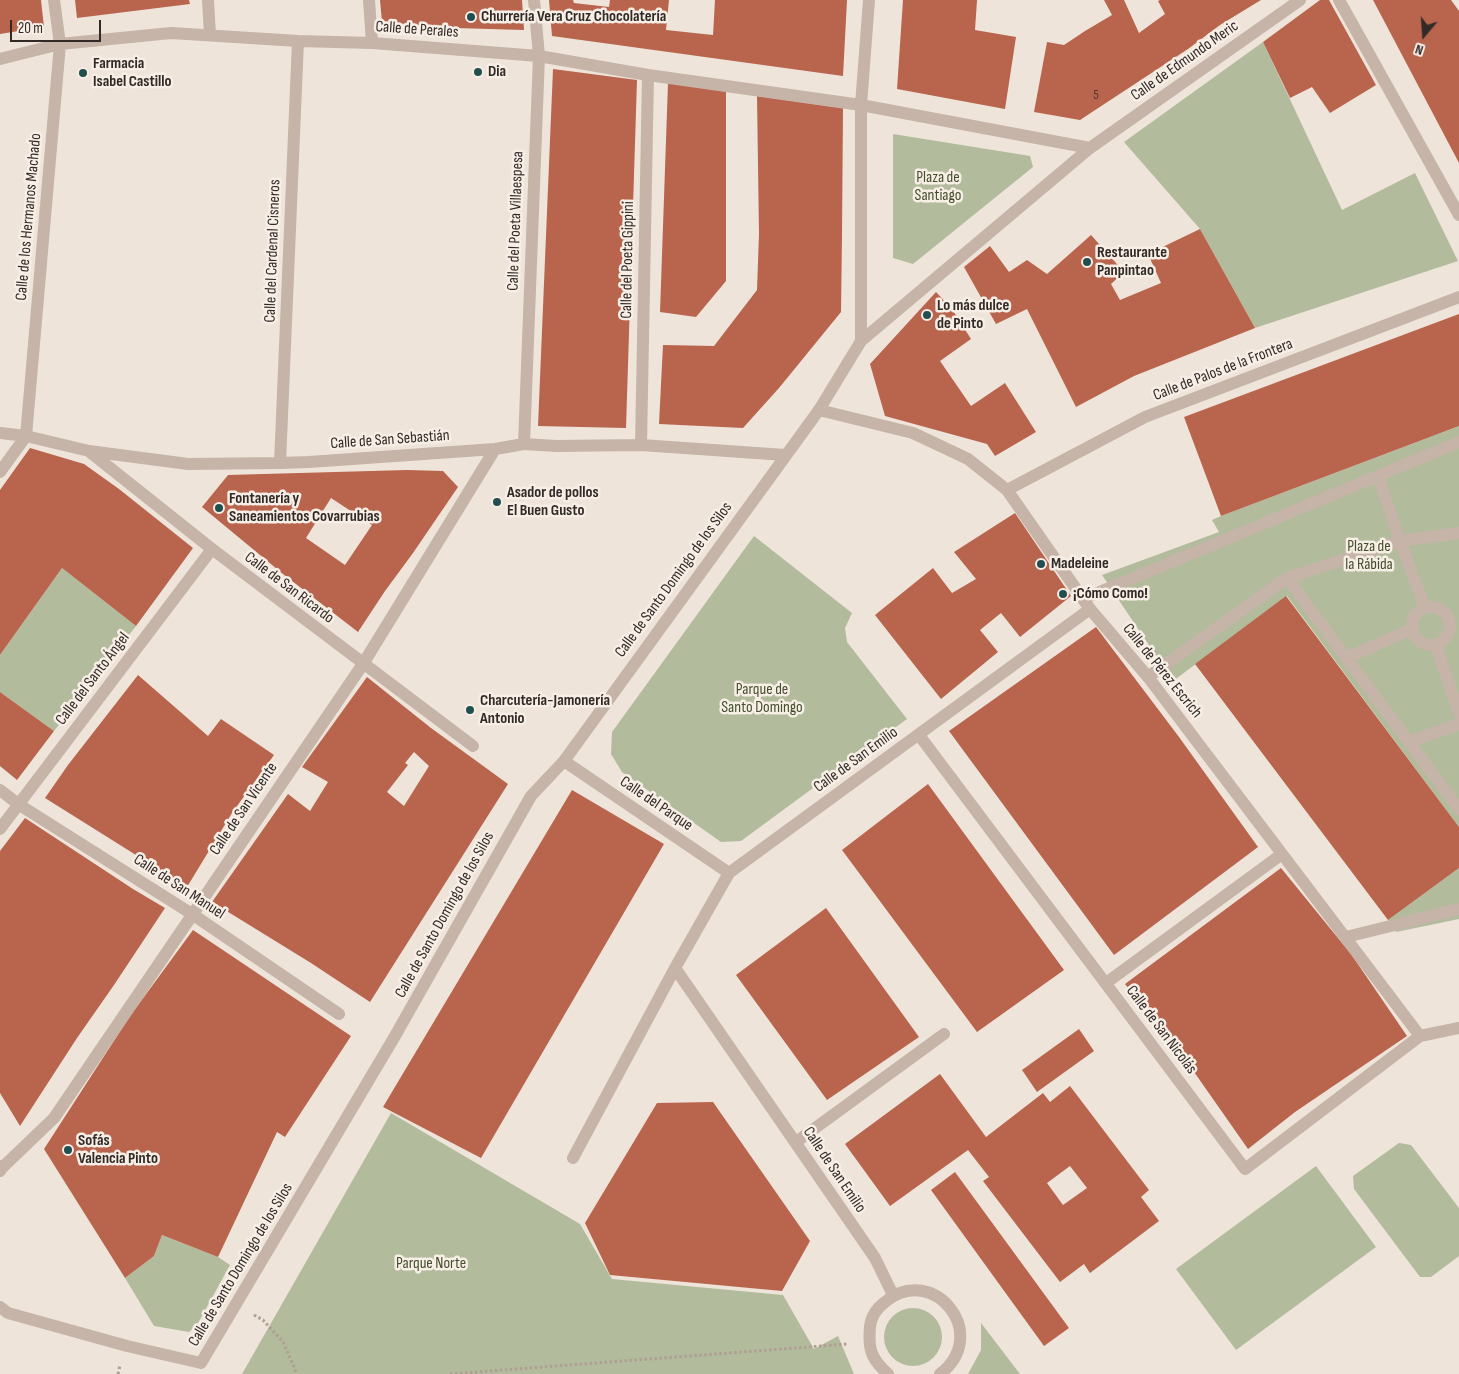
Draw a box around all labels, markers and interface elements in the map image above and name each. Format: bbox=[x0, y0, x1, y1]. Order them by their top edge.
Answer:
place label: Churrería Vera Cruz Chocolatería bbox=[481, 7, 666, 27]
scale bar bbox=[12, 10, 104, 42]
north arrow bbox=[1399, 10, 1449, 60]
marker: Churrería Vera Cruz Chocolatería bbox=[465, 11, 477, 23]
street label: Calle de Edmundo Meric bbox=[1127, 17, 1243, 105]
street label: Calle de Perales bbox=[375, 18, 459, 42]
text: 20 m bbox=[18, 19, 43, 38]
text: N bbox=[1413, 41, 1425, 59]
place label: Farmacia Isabel Castillo bbox=[93, 54, 171, 92]
place label: Dia bbox=[488, 62, 506, 82]
marker: Dia bbox=[472, 66, 484, 78]
marker: Farmacia Isabel Castillo bbox=[77, 67, 89, 79]
house number: 5 bbox=[1093, 87, 1099, 103]
street label: Calle de los Hermanos Machado bbox=[12, 133, 46, 301]
street label: Calle del Poeta Villaespesa bbox=[504, 151, 528, 291]
park label: Plaza de Santiago bbox=[915, 168, 961, 206]
street label: Calle del Cardenal Cisneros bbox=[261, 179, 285, 323]
street label: Calle del Poeta Gippini bbox=[617, 201, 639, 319]
place label: Restaurante Panpintao bbox=[1097, 243, 1167, 281]
marker: Restaurante Panpintao bbox=[1081, 256, 1093, 268]
place label: Lo más dulce de Pinto bbox=[937, 296, 1009, 334]
marker: Lo más dulce de Pinto bbox=[921, 309, 933, 321]
street label: Calle de Palos de la Frontera bbox=[1151, 335, 1295, 405]
street label: Calle de San Sebastián bbox=[330, 426, 450, 454]
place label: Asador de pollos El Buen Gusto bbox=[507, 483, 599, 521]
place label: Fontanería y Saneamientos Covarrubias bbox=[229, 489, 380, 527]
marker: Asador de pollos El Buen Gusto bbox=[491, 496, 503, 508]
street label: Calle de Santo Domingo de los Silos bbox=[611, 499, 737, 661]
marker: Fontanería y Saneamientos Covarrubias bbox=[213, 502, 225, 514]
park label: Plaza de la Rábida bbox=[1345, 537, 1393, 575]
street label: Calle de San Ricardo bbox=[240, 548, 338, 628]
place label: Madeleine bbox=[1051, 554, 1109, 574]
marker: Madeleine bbox=[1035, 558, 1047, 570]
place label: ¡Cómo Como! bbox=[1073, 584, 1148, 604]
marker: ¡Cómo Como! bbox=[1057, 588, 1069, 600]
street label: Calle de Pérez Escrich bbox=[1118, 620, 1206, 722]
street label: Calle del Santo Ángel bbox=[52, 629, 134, 729]
park label: Parque de Santo Domingo bbox=[721, 680, 803, 718]
place label: Charcutería-Jamonería Antonio bbox=[480, 691, 610, 729]
marker: Charcutería-Jamonería Antonio bbox=[464, 704, 476, 716]
street label: Calle de San Emilio bbox=[810, 723, 902, 797]
street label: Calle de San Vicente bbox=[206, 759, 282, 859]
street label: Calle del Parque bbox=[616, 773, 696, 835]
street label: Calle de Santo Domingo de los Silos bbox=[391, 829, 499, 1001]
street label: Calle de San Manuel bbox=[130, 850, 228, 924]
street label: Calle de San Nicolás bbox=[1122, 982, 1200, 1078]
street label: Calle de San Emilio bbox=[798, 1123, 870, 1217]
place label: Sofás Valencia Pinto bbox=[78, 1131, 158, 1169]
marker: Sofás Valencia Pinto bbox=[62, 1144, 74, 1156]
street label: Calle de Santo Domingo de los Silos bbox=[185, 1180, 297, 1350]
park label: Parque Norte bbox=[396, 1254, 466, 1274]

